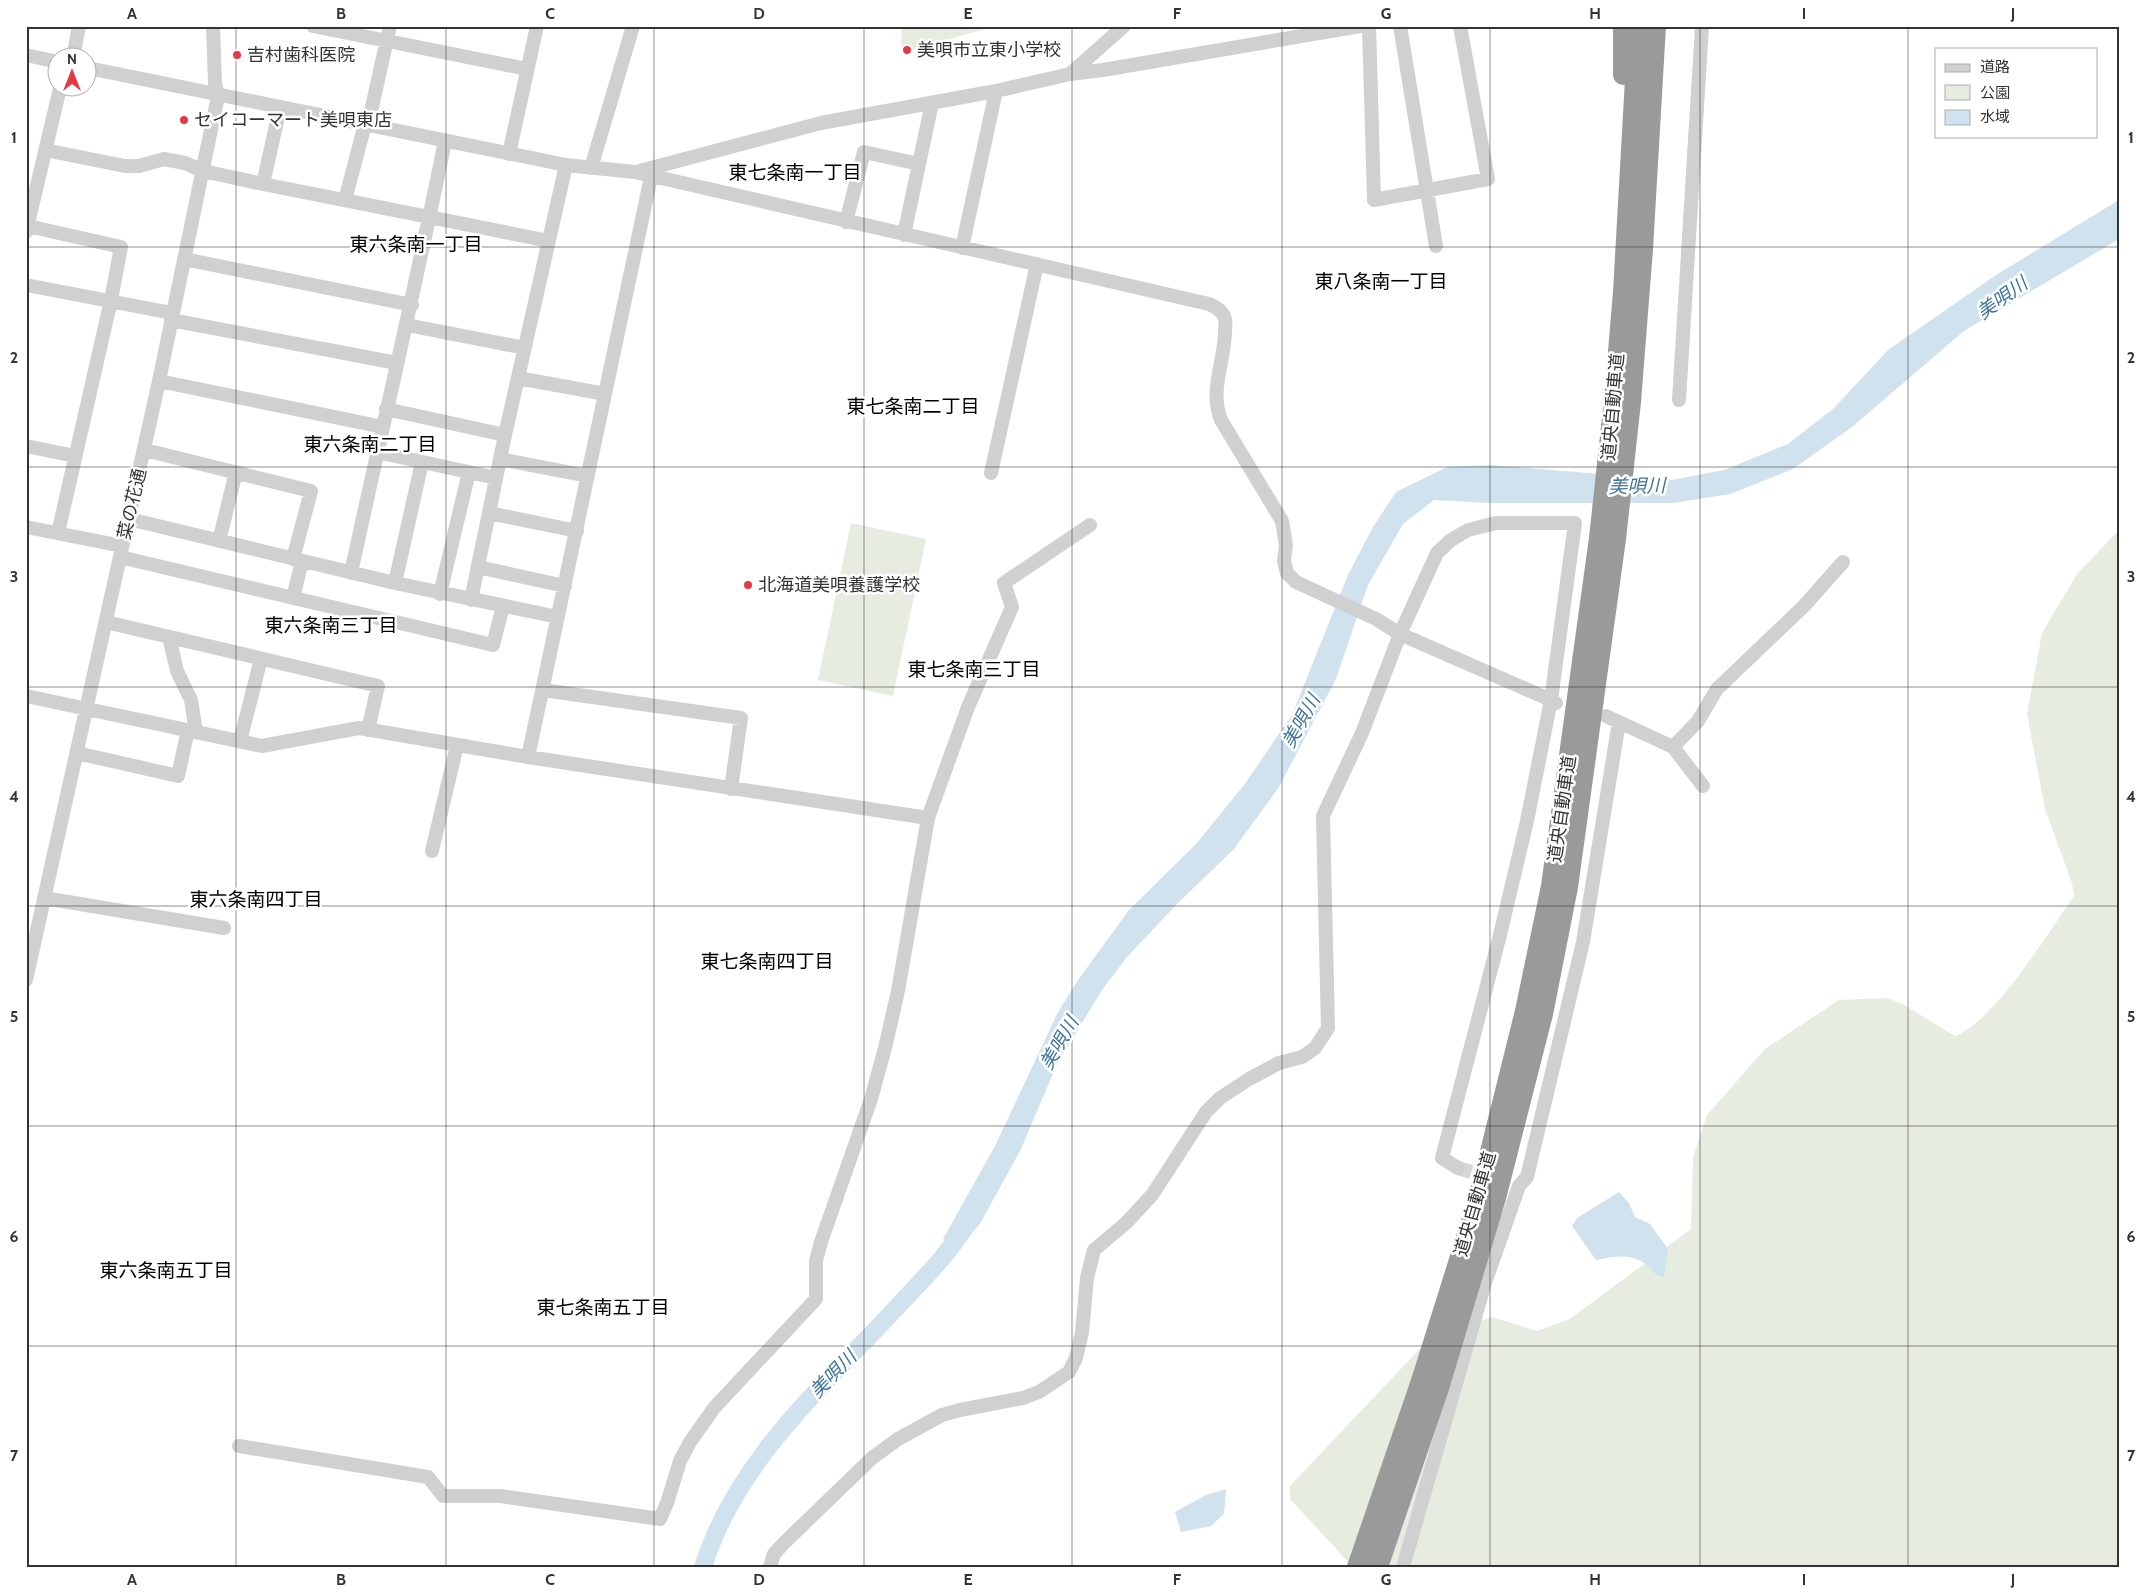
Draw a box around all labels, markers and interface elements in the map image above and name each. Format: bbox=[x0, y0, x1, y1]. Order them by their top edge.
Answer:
text: A bbox=[127, 4, 137, 23]
text: B bbox=[336, 4, 346, 23]
text: C bbox=[545, 4, 555, 23]
text: D bbox=[753, 4, 765, 23]
text: E bbox=[963, 4, 973, 23]
text: F bbox=[1173, 4, 1182, 23]
text: G bbox=[1381, 4, 1391, 23]
text: H bbox=[1589, 4, 1601, 23]
text: I bbox=[1802, 4, 1806, 23]
text: J bbox=[2010, 4, 2015, 23]
place label: 美唄市立東小学校 bbox=[917, 39, 1061, 61]
place label: 吉村歯科医院 bbox=[247, 44, 355, 66]
marker: 美唄市立東小学校 bbox=[901, 44, 913, 56]
north arrow bbox=[48, 48, 98, 98]
legend bbox=[1935, 48, 2098, 138]
marker: 吉村歯科医院 bbox=[231, 49, 243, 61]
text: N bbox=[67, 50, 77, 68]
text: 道路 bbox=[1980, 58, 2010, 76]
text: 公園 bbox=[1980, 84, 2010, 102]
text: 水域 bbox=[1980, 108, 2010, 126]
place label: セイコーマート美唄東店 bbox=[194, 109, 392, 131]
marker: セイコーマート美唄東店 bbox=[178, 114, 190, 126]
text: 1 bbox=[11, 128, 17, 147]
text: 1 bbox=[2128, 128, 2134, 147]
district label: 東七条南一丁目 bbox=[728, 161, 862, 184]
district label: 東六条南一丁目 bbox=[349, 233, 483, 256]
district label: 東八条南一丁目 bbox=[1314, 270, 1448, 293]
water label: 美唄川 bbox=[1972, 271, 2033, 324]
text: 2 bbox=[10, 348, 18, 367]
text: 2 bbox=[2127, 348, 2135, 367]
street label: 道央自動車道 bbox=[1597, 352, 1629, 462]
district label: 東七条南二丁目 bbox=[846, 395, 980, 418]
district label: 東六条南二丁目 bbox=[303, 433, 437, 456]
street label: 菜の花通 bbox=[113, 466, 151, 542]
water label: 美唄川 bbox=[1608, 474, 1668, 498]
text: 3 bbox=[10, 567, 18, 586]
text: 3 bbox=[2127, 567, 2135, 586]
place label: 北海道美唄養護学校 bbox=[758, 574, 920, 596]
marker: 北海道美唄養護学校 bbox=[742, 579, 754, 591]
district label: 東六条南三丁目 bbox=[264, 614, 398, 637]
district label: 東七条南三丁目 bbox=[907, 658, 1041, 681]
water label: 美唄川 bbox=[1277, 689, 1326, 752]
street label: 道央自動車道 bbox=[1544, 754, 1580, 864]
text: 4 bbox=[9, 787, 19, 806]
text: 4 bbox=[2126, 787, 2136, 806]
district label: 東六条南四丁目 bbox=[189, 888, 323, 911]
district label: 東七条南四丁目 bbox=[700, 950, 834, 973]
text: 5 bbox=[10, 1007, 18, 1026]
text: 5 bbox=[2127, 1007, 2135, 1026]
water label: 美唄川 bbox=[1035, 1011, 1084, 1073]
street label: 道央自動車道 bbox=[1450, 1149, 1500, 1259]
text: 6 bbox=[10, 1227, 19, 1246]
text: 6 bbox=[2127, 1227, 2136, 1246]
district label: 東六条南五丁目 bbox=[99, 1259, 233, 1282]
district label: 東七条南五丁目 bbox=[536, 1296, 670, 1319]
water label: 美唄川 bbox=[805, 1344, 862, 1402]
text: 7 bbox=[10, 1446, 19, 1465]
text: 7 bbox=[2127, 1446, 2136, 1465]
text: A bbox=[127, 1570, 137, 1589]
text: B bbox=[336, 1570, 346, 1589]
text: C bbox=[545, 1570, 555, 1589]
text: D bbox=[753, 1570, 765, 1589]
text: E bbox=[963, 1570, 973, 1589]
text: F bbox=[1173, 1570, 1182, 1589]
text: G bbox=[1381, 1570, 1391, 1589]
text: H bbox=[1589, 1570, 1601, 1589]
text: I bbox=[1802, 1570, 1806, 1589]
text: J bbox=[2010, 1570, 2015, 1589]

